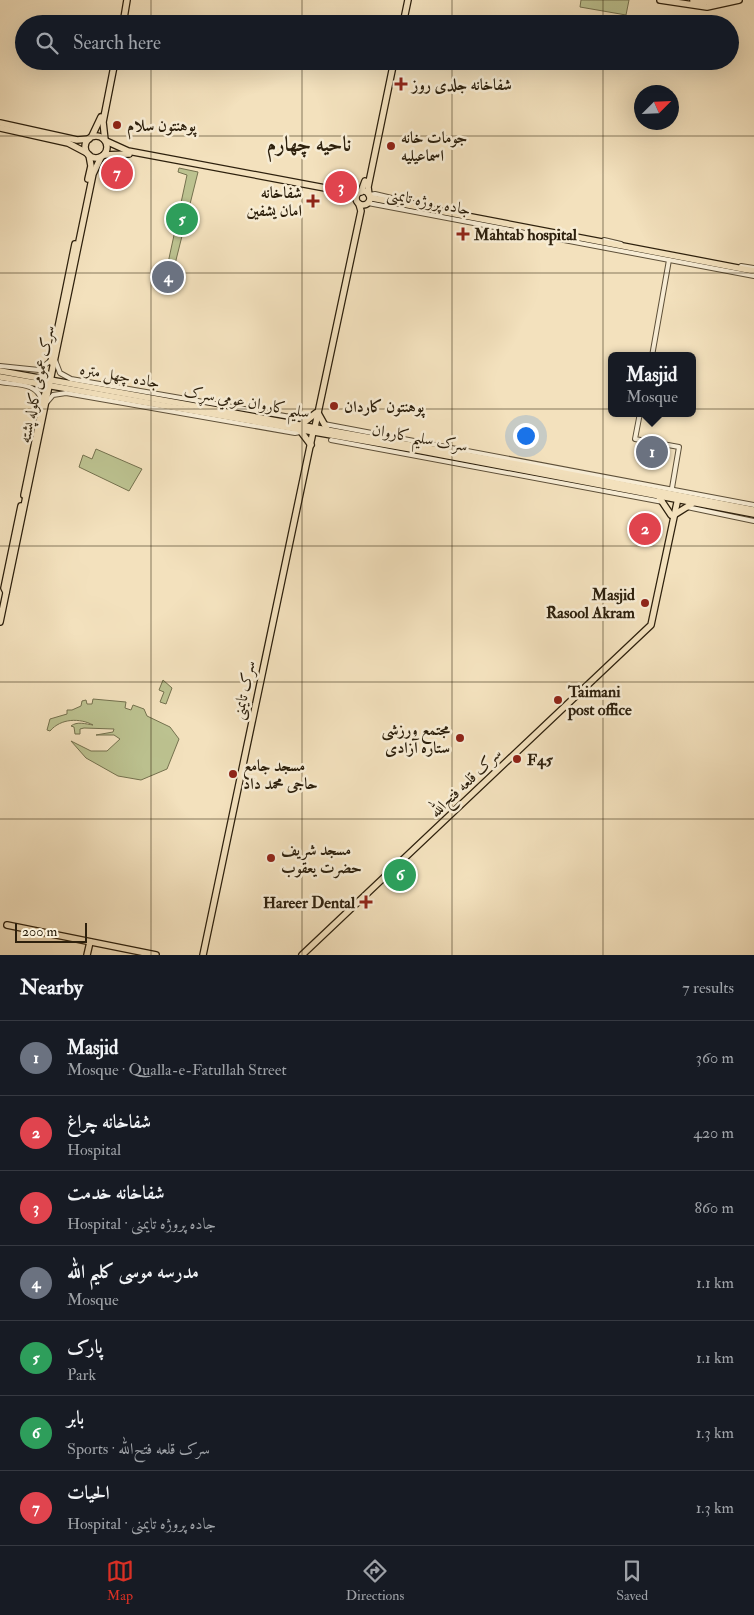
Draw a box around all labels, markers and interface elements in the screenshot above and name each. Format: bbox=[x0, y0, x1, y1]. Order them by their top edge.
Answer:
search box bbox=[15, 15, 739, 70]
icon: search bbox=[33, 29, 61, 57]
text: Search here bbox=[73, 31, 161, 55]
place label: شفاخانه جلدی روز bbox=[410, 75, 512, 95]
marker: شفاخانه جلدی روز bbox=[394, 77, 408, 91]
north arrow bbox=[634, 85, 679, 130]
place label: پوهنتون سلام bbox=[127, 116, 197, 140]
marker: پوهنتون سلام bbox=[111, 119, 123, 131]
place label: جومات خانه اسماعيليه bbox=[401, 128, 468, 166]
district label: ناحیه چهارم bbox=[267, 131, 351, 163]
marker: جومات خانه اسماعيليه bbox=[385, 140, 397, 152]
pin: 7 bbox=[101, 154, 133, 192]
pin: 3 bbox=[325, 168, 357, 206]
place label: شفاخانه امان یشفین bbox=[247, 183, 302, 221]
street label: جاده پروژه تایمنی bbox=[385, 184, 472, 221]
marker: شفاخانه امان یشفین bbox=[306, 194, 320, 208]
pin: 5 bbox=[166, 200, 198, 238]
place label: Mahtab hospital bbox=[473, 225, 578, 246]
marker: Mahtab hospital bbox=[456, 227, 470, 241]
pin: 4 bbox=[152, 258, 184, 296]
street label: سرک عمومی کلوله پشته bbox=[15, 323, 60, 445]
popup bbox=[608, 352, 696, 417]
street label: جاده چهل متره bbox=[78, 359, 162, 394]
text: Masjid bbox=[626, 363, 677, 387]
street label: سلیم کاروان عومي سړک bbox=[181, 381, 311, 429]
text: Mosque bbox=[626, 387, 678, 407]
place label: پوهنتون کاردان bbox=[344, 397, 425, 419]
marker: پوهنتون کاردان bbox=[328, 400, 340, 412]
street label: سرک سلیم کاروان bbox=[369, 420, 469, 462]
your location bbox=[513, 423, 539, 449]
pin: 1 bbox=[636, 433, 668, 471]
pin: 2 bbox=[629, 510, 661, 548]
place label: Masjid Rasool Akram bbox=[546, 585, 636, 623]
marker: Masjid Rasool Akram bbox=[639, 597, 651, 609]
street label: سرک تایمنی bbox=[228, 659, 261, 722]
place label: Taimani post office bbox=[567, 682, 632, 721]
marker: Taimani post office bbox=[552, 694, 564, 706]
place label: مجتمع ورزشی ستاره آزادی bbox=[381, 720, 450, 758]
marker: مجتمع ورزشی ستاره آزادی bbox=[454, 732, 466, 744]
street label: سرک قلعه فتح‌الله bbox=[424, 741, 508, 825]
place label: F45 bbox=[527, 750, 554, 770]
marker: F45 bbox=[511, 753, 523, 765]
place label: مسجد جامع حاجی محمد داد bbox=[243, 756, 318, 794]
marker: مسجد جامع حاجی محمد داد bbox=[227, 768, 239, 780]
place label: مسجد شریف حضرت یعقوب bbox=[281, 840, 362, 879]
marker: مسجد شریف حضرت یعقوب bbox=[265, 852, 277, 864]
pin: 6 bbox=[384, 856, 416, 894]
place label: Hareer Dental bbox=[263, 893, 356, 913]
marker: Hareer Dental bbox=[359, 895, 373, 909]
scale bar bbox=[15, 920, 88, 943]
text: 200 m bbox=[22, 923, 57, 940]
text: Nearby bbox=[20, 974, 83, 1001]
text: 7 results bbox=[682, 978, 734, 998]
text: Masjid bbox=[67, 1036, 118, 1060]
text: 1 bbox=[33, 1048, 39, 1068]
text: 360 m bbox=[696, 1048, 734, 1068]
text: Mosque · Qualla-e-Fatullah Street bbox=[67, 1060, 287, 1080]
text: شفاخانه چراغ bbox=[67, 1110, 151, 1134]
text: 2 bbox=[32, 1123, 40, 1143]
text: 420 m bbox=[693, 1123, 734, 1143]
text: Hospital bbox=[67, 1140, 121, 1160]
text: شفاخانه خدمت bbox=[67, 1181, 165, 1205]
text: 3 bbox=[33, 1198, 39, 1218]
text: 860 m bbox=[694, 1198, 734, 1218]
text: Hospital · جاده پروژه تایمنی bbox=[67, 1214, 216, 1234]
text: مدرسه موسی کلیم الله bbox=[67, 1260, 199, 1284]
text: 4 bbox=[32, 1273, 40, 1293]
text: 1.1 km bbox=[696, 1273, 734, 1293]
text: Mosque bbox=[67, 1290, 119, 1310]
text: پارک bbox=[67, 1335, 103, 1359]
text: 5 bbox=[32, 1348, 40, 1368]
text: 1.1 km bbox=[696, 1348, 734, 1368]
text: Park bbox=[67, 1365, 96, 1385]
text: بابر bbox=[67, 1406, 84, 1430]
text: 6 bbox=[32, 1423, 40, 1443]
text: 1.3 km bbox=[696, 1423, 734, 1443]
text: Sports · سرک قلعه فتح‌الله bbox=[67, 1439, 210, 1459]
text: الحیات bbox=[67, 1481, 110, 1505]
text: 7 bbox=[32, 1498, 40, 1518]
text: 1.3 km bbox=[696, 1498, 734, 1518]
text: Hospital · جاده پروژه تایمنی bbox=[67, 1514, 216, 1534]
tab: Map bbox=[106, 1557, 134, 1604]
tab: Directions bbox=[346, 1557, 404, 1604]
tab: Saved bbox=[616, 1557, 648, 1604]

